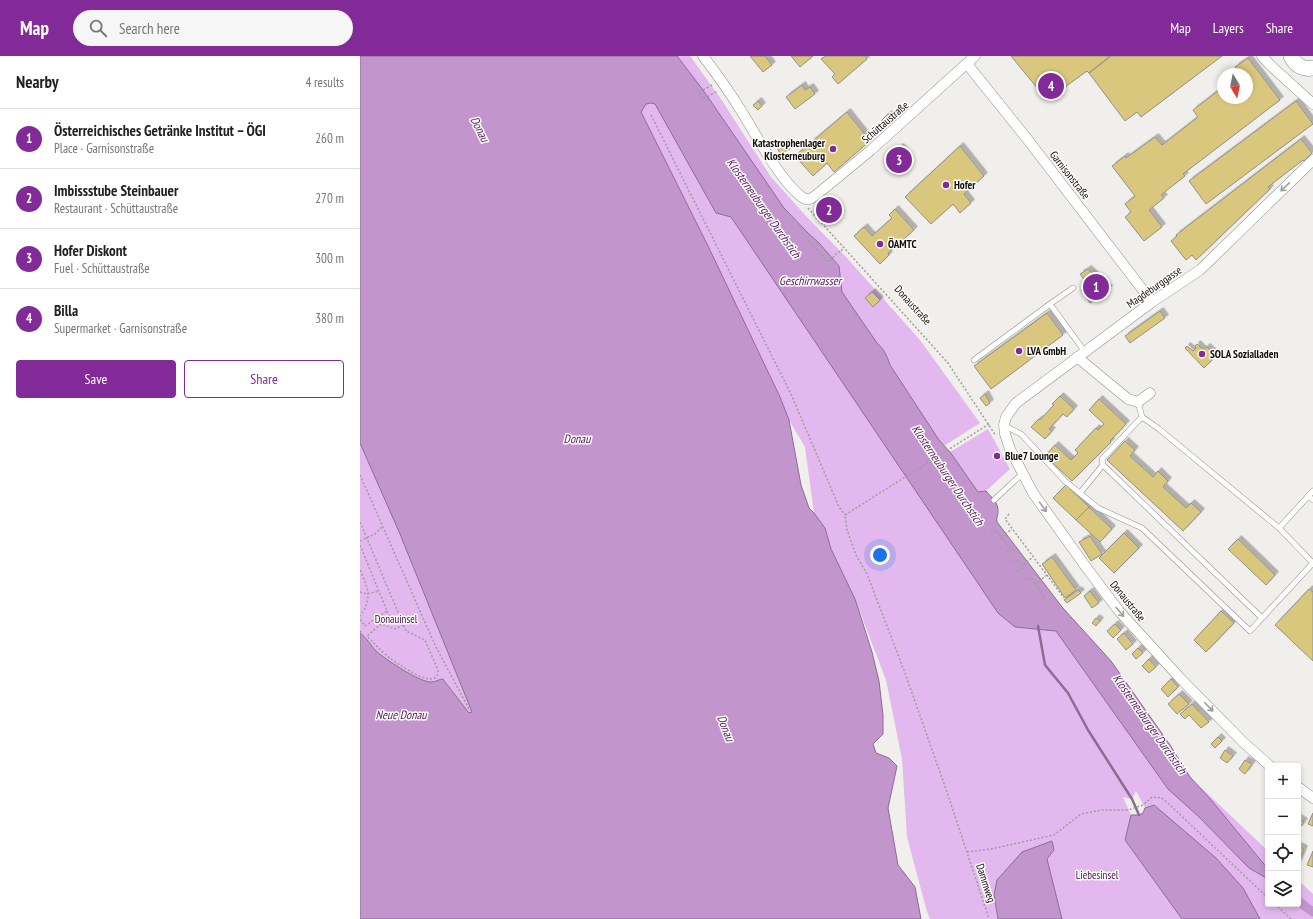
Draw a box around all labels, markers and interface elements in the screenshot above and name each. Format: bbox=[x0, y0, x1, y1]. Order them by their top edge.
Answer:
search box bbox=[73, 10, 353, 46]
text: Map bbox=[20, 16, 49, 40]
icon: search bbox=[87, 17, 109, 39]
text: Search here bbox=[119, 19, 180, 38]
text: Map bbox=[1170, 19, 1191, 37]
text: Layers bbox=[1213, 19, 1244, 37]
text: Share bbox=[1266, 19, 1293, 37]
north arrow bbox=[1217, 68, 1253, 104]
text: Nearby bbox=[16, 71, 59, 93]
pin: 4 bbox=[1038, 71, 1064, 101]
text: 4 results bbox=[305, 74, 344, 91]
street label: Schüttaustraße bbox=[859, 98, 912, 146]
water label: Donau bbox=[467, 114, 493, 145]
text: Österreichisches Getränke Institut – ÖGI bbox=[54, 121, 266, 140]
text: 1 bbox=[26, 130, 32, 147]
text: 260 m bbox=[315, 130, 344, 147]
place label: Katastrophenlager Klosterneuburg bbox=[752, 136, 826, 163]
text: Place · Garnisonstraße bbox=[54, 140, 154, 157]
marker: Katastrophenlager Klosterneuburg bbox=[828, 144, 838, 154]
pin: 3 bbox=[886, 145, 912, 175]
street label: Garnisonstraße bbox=[1047, 148, 1093, 202]
water label: Klosterneuburger Durchstich bbox=[724, 155, 805, 261]
place label: Hofer bbox=[954, 178, 976, 192]
marker: Hofer bbox=[941, 180, 951, 190]
text: Imbissstube Steinbauer bbox=[54, 181, 178, 200]
one-way arrow bbox=[1280, 182, 1290, 192]
text: 2 bbox=[26, 190, 32, 207]
text: 270 m bbox=[315, 190, 344, 207]
pin: 2 bbox=[816, 195, 842, 225]
text: Restaurant · Schüttaustraße bbox=[54, 200, 178, 217]
place label: ÖAMTC bbox=[888, 237, 917, 251]
marker: ÖAMTC bbox=[875, 239, 885, 249]
text: Hofer Diskont bbox=[54, 241, 127, 260]
text: 3 bbox=[26, 250, 32, 267]
text: 300 m bbox=[315, 250, 344, 267]
text: Fuel · Schüttaustraße bbox=[54, 260, 150, 277]
street label: Magdeburggasse bbox=[1124, 263, 1185, 311]
pin: 1 bbox=[1083, 272, 1109, 302]
water label: Geschirrwasser bbox=[779, 273, 843, 288]
street label: Donaustraße bbox=[892, 282, 935, 328]
text: Billa bbox=[54, 301, 78, 320]
text: 4 bbox=[26, 310, 32, 327]
text: 380 m bbox=[315, 310, 344, 327]
text: Supermarket · Garnisonstraße bbox=[54, 320, 187, 337]
place label: LVA GmbH bbox=[1027, 344, 1066, 358]
marker: LVA GmbH bbox=[1014, 346, 1024, 356]
place label: SOLA Sozialladen bbox=[1210, 347, 1278, 361]
marker: SOLA Sozialladen bbox=[1197, 349, 1207, 359]
button: Save bbox=[16, 360, 176, 398]
button: Share bbox=[184, 360, 344, 398]
water label: Klosterneuburger Durchstich bbox=[909, 422, 988, 529]
water label: Donau bbox=[564, 431, 591, 446]
place label: Blue7 Lounge bbox=[1005, 449, 1059, 463]
marker: Blue7 Lounge bbox=[992, 451, 1002, 461]
one-way arrow bbox=[1039, 501, 1048, 512]
your location bbox=[870, 545, 890, 565]
street label: Donaustraße bbox=[1107, 578, 1149, 625]
one-way arrow bbox=[1116, 606, 1125, 617]
park label: Donauinsel bbox=[375, 612, 418, 626]
water label: Klosterneuburger Durchstich bbox=[1110, 671, 1191, 777]
one-way arrow bbox=[1204, 702, 1213, 712]
water label: Neue Donau bbox=[376, 707, 427, 722]
water label: Donau bbox=[714, 713, 738, 744]
map controls bbox=[1265, 763, 1301, 907]
button: + bbox=[1265, 763, 1301, 799]
button: − bbox=[1265, 799, 1301, 835]
button: locate bbox=[1265, 835, 1301, 871]
street label: Dammweg bbox=[973, 862, 999, 904]
park label: Liebesinsel bbox=[1076, 868, 1119, 882]
button: layers bbox=[1265, 871, 1301, 907]

